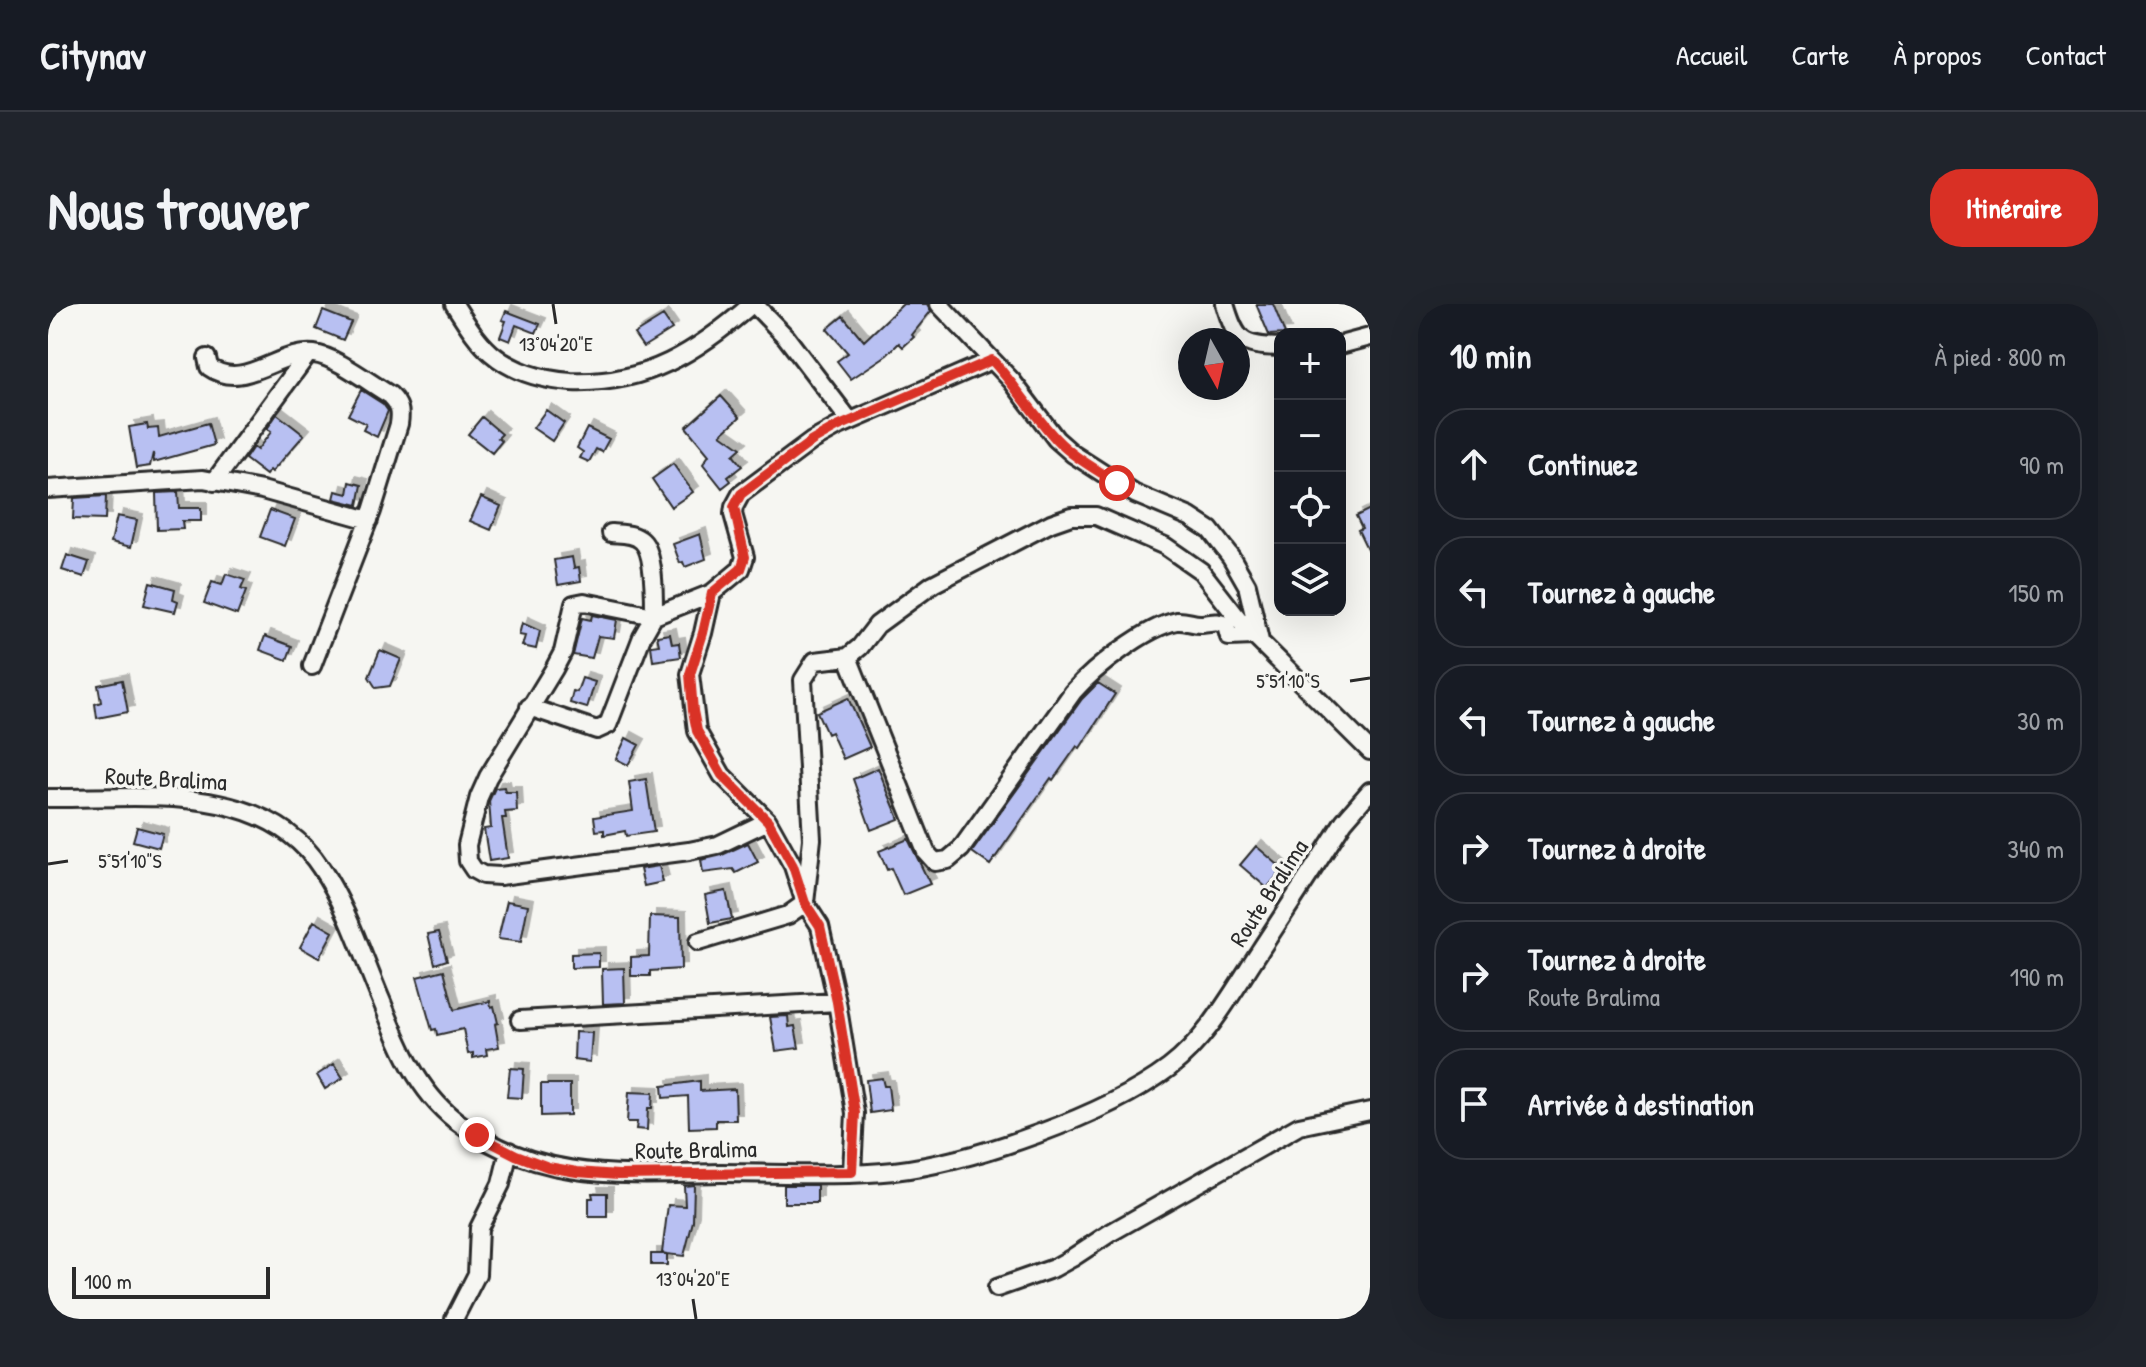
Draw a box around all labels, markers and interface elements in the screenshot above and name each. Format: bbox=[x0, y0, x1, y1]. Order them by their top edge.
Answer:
text: Citynav bbox=[40, 29, 146, 81]
text: Accueil bbox=[1676, 36, 1748, 74]
text: Carte bbox=[1792, 36, 1849, 74]
text: À propos bbox=[1893, 36, 1982, 74]
text: Contact bbox=[2026, 36, 2106, 74]
button: Itinéraire bbox=[1930, 169, 2098, 247]
text: Nous trouver bbox=[48, 171, 309, 246]
north arrow bbox=[1178, 328, 1250, 400]
map controls bbox=[1274, 328, 1346, 616]
button: + bbox=[1274, 328, 1346, 400]
text: 13°04'20"E bbox=[519, 330, 593, 357]
text: 10 min bbox=[1450, 333, 1532, 379]
text: À pied · 800 m bbox=[1935, 339, 2066, 374]
button: − bbox=[1274, 400, 1346, 472]
icon: ahead bbox=[1452, 442, 1496, 486]
text: Continuez bbox=[1528, 444, 1637, 484]
text: 90 m bbox=[2019, 447, 2064, 482]
route start bbox=[1099, 465, 1135, 501]
button: locate bbox=[1274, 472, 1346, 544]
button: layers bbox=[1274, 544, 1346, 616]
icon: left bbox=[1452, 570, 1496, 614]
text: Tournez à gauche bbox=[1528, 572, 1715, 612]
text: 150 m bbox=[2008, 575, 2064, 610]
text: 5°51'10"S bbox=[1256, 667, 1320, 694]
icon: left bbox=[1452, 698, 1496, 742]
text: Tournez à gauche bbox=[1528, 700, 1715, 740]
text: 30 m bbox=[2017, 703, 2064, 738]
street label: Route Bralima bbox=[104, 759, 228, 797]
icon: right bbox=[1452, 826, 1496, 870]
text: Tournez à droite bbox=[1528, 828, 1706, 868]
text: 340 m bbox=[2007, 831, 2064, 866]
street label: Route Bralima bbox=[1222, 833, 1315, 952]
text: 5°51'10"S bbox=[98, 847, 162, 874]
text: Tournez à droite bbox=[1528, 939, 1706, 979]
icon: right bbox=[1452, 954, 1496, 998]
text: 190 m bbox=[2010, 959, 2064, 994]
text: Route Bralima bbox=[1528, 979, 1660, 1014]
icon: arrive bbox=[1452, 1082, 1496, 1126]
text: Arrivée à destination bbox=[1528, 1084, 1754, 1124]
route end bbox=[459, 1117, 495, 1153]
street label: Route Bralima bbox=[635, 1132, 757, 1166]
scale bar bbox=[72, 1263, 270, 1299]
text: 13°04'20"E bbox=[656, 1265, 730, 1292]
text: 100 m bbox=[84, 1266, 132, 1296]

